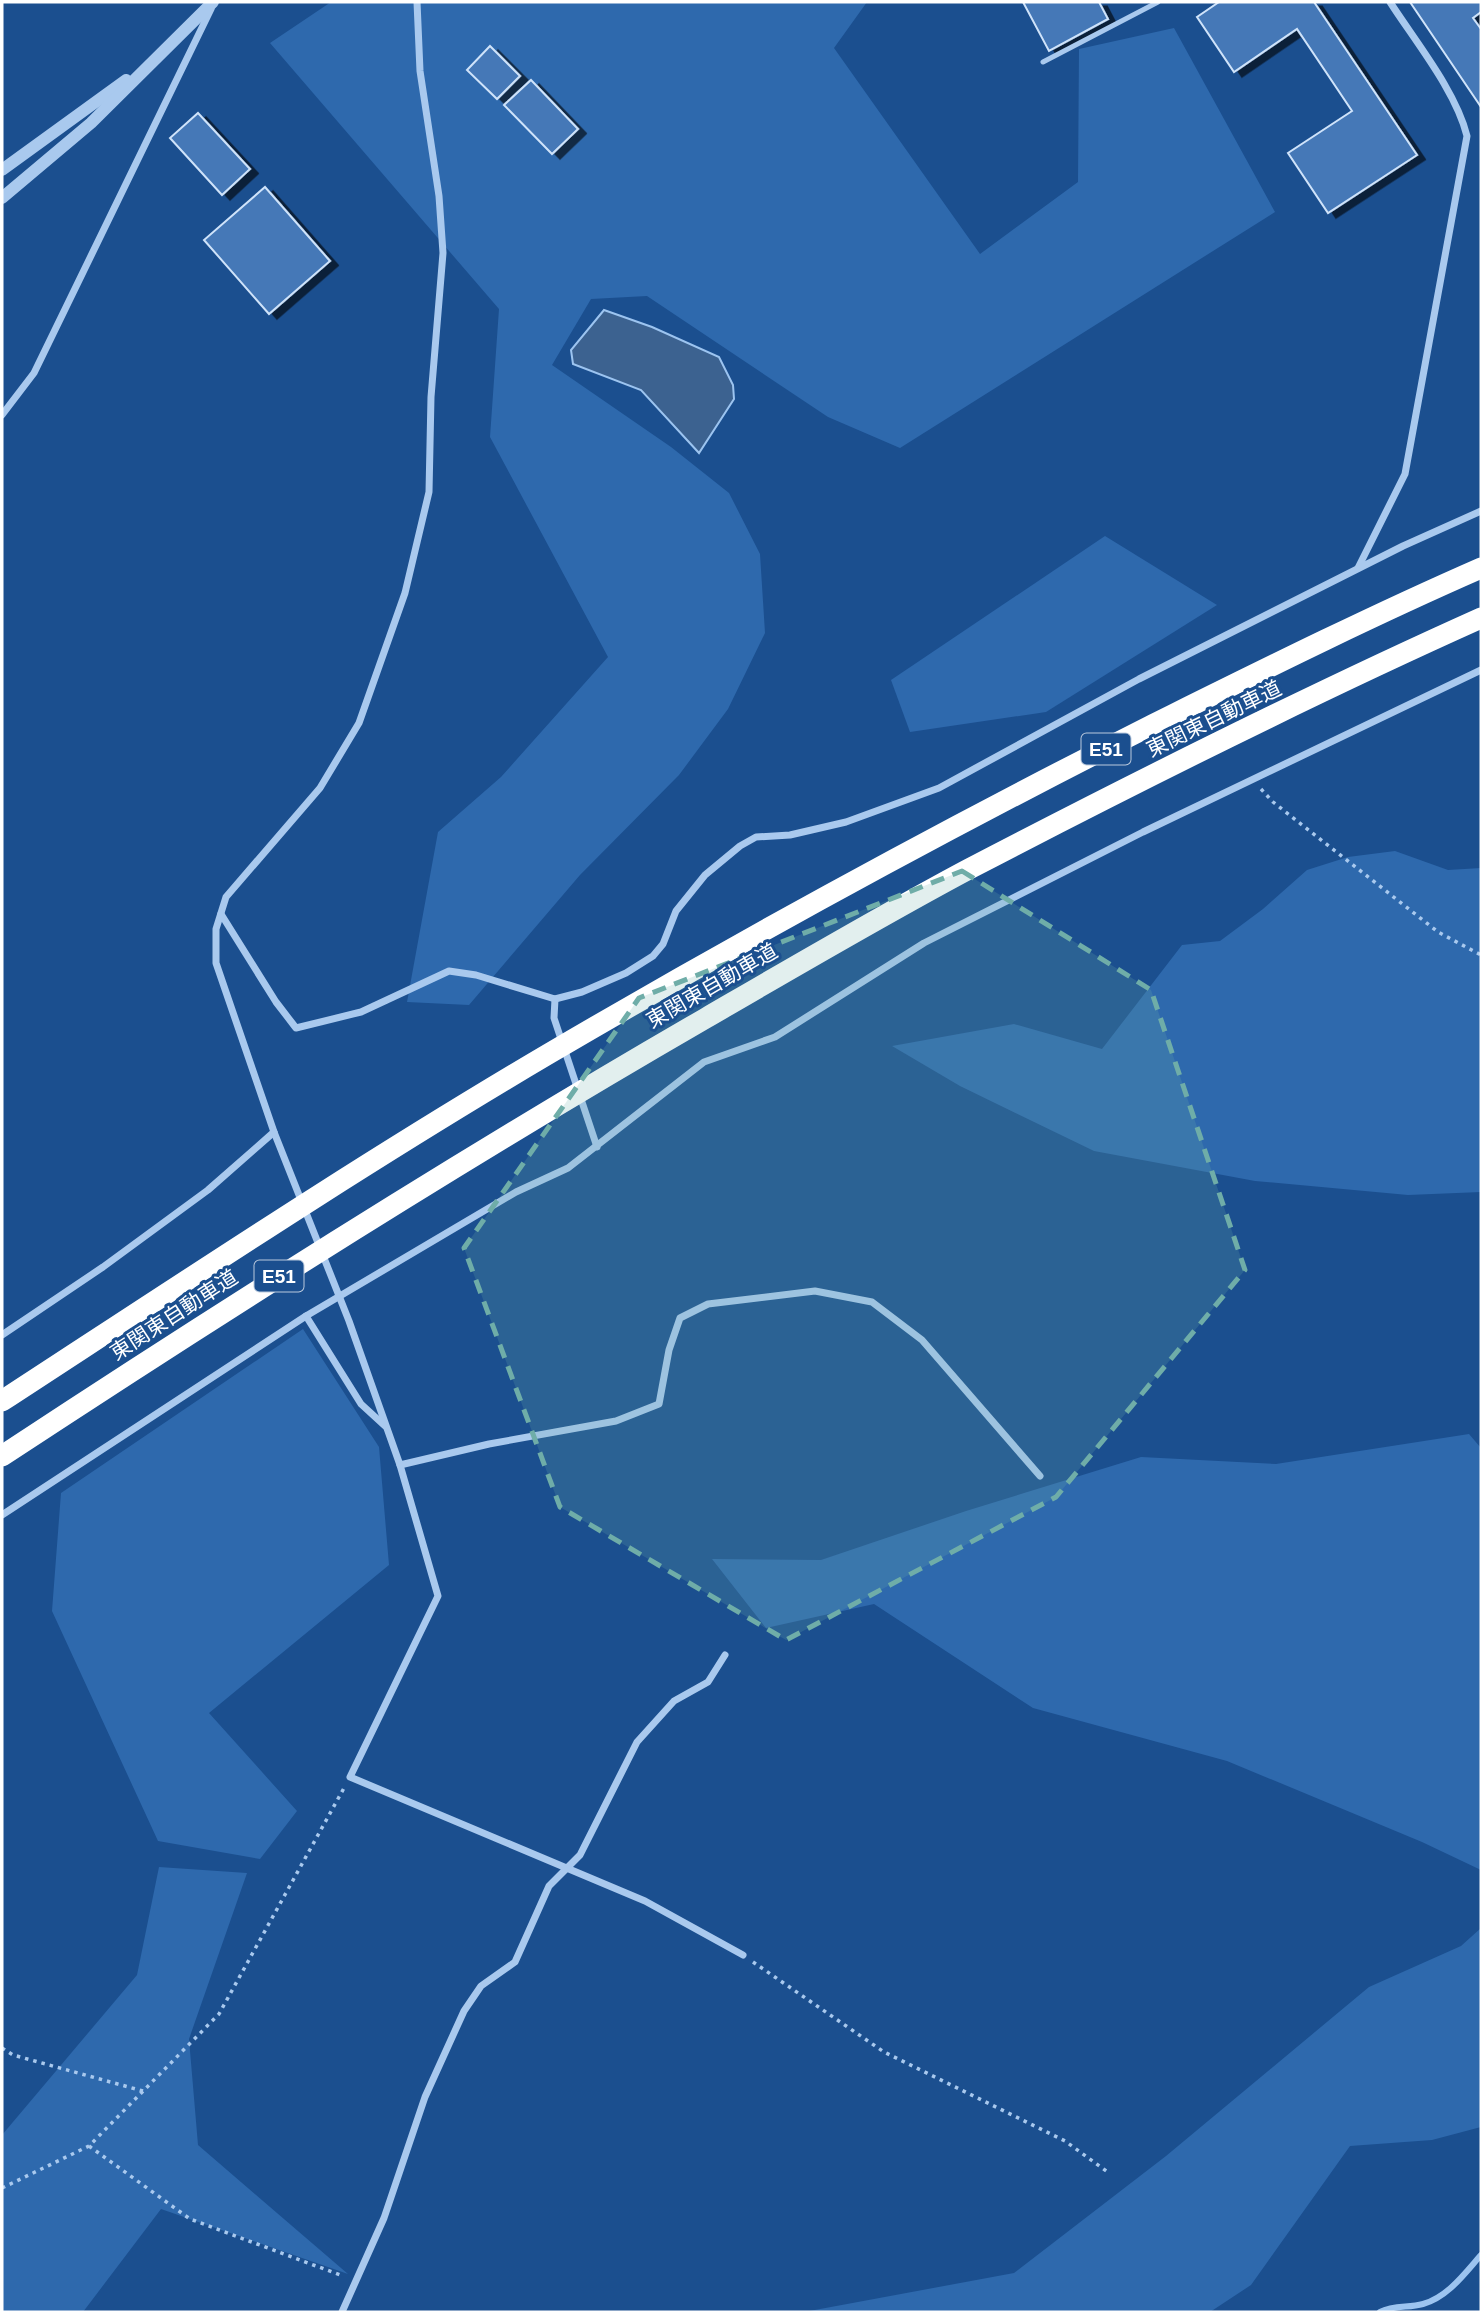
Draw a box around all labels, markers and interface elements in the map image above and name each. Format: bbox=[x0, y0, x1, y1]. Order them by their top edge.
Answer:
street label: 東関東自動車道 bbox=[1143, 676, 1285, 761]
road number: E51 bbox=[1082, 734, 1130, 764]
street label: 東関東自動車道 bbox=[642, 939, 781, 1032]
road number: E51 bbox=[254, 1260, 304, 1292]
street label: 東関東自動車道 bbox=[106, 1265, 242, 1364]

